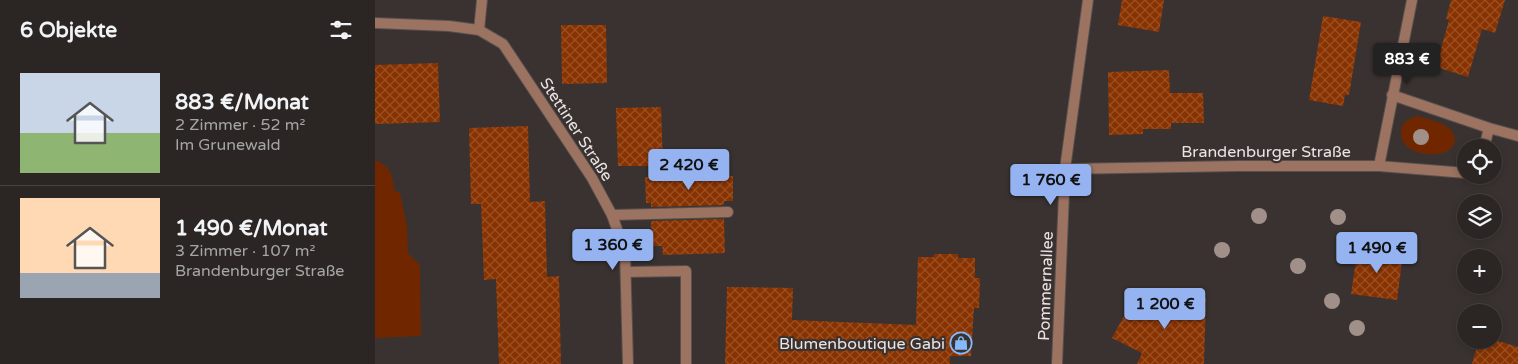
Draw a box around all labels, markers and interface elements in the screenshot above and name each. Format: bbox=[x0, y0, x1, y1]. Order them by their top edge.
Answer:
icon: filters bbox=[327, 16, 355, 44]
text: 6 Objekte bbox=[20, 18, 117, 43]
pin: 883 € bbox=[1372, 42, 1442, 85]
text: 883 € bbox=[1384, 49, 1430, 69]
street label: Stettiner Straße bbox=[535, 74, 617, 185]
text: 883 €/Monat bbox=[175, 90, 309, 115]
icon: home bbox=[60, 93, 120, 153]
text: 2 Zimmer · 52 m² bbox=[175, 115, 305, 135]
text: Im Grunewald bbox=[175, 135, 281, 155]
map controls bbox=[1457, 139, 1502, 349]
button: locate bbox=[1457, 139, 1502, 184]
street label: Brandenburger Straße bbox=[1181, 142, 1351, 162]
pin: 2 420 € bbox=[643, 148, 735, 191]
text: 2 420 € bbox=[659, 155, 719, 175]
pin: 1 760 € bbox=[1005, 164, 1097, 206]
text: 1 760 € bbox=[1021, 170, 1081, 190]
button: layers bbox=[1457, 194, 1502, 239]
text: 1 490 €/Monat bbox=[175, 216, 327, 241]
icon: home bbox=[60, 218, 120, 278]
pin: 1 360 € bbox=[567, 228, 659, 271]
street label: Pommernallee bbox=[1034, 231, 1058, 341]
pin: 1 490 € bbox=[1331, 232, 1423, 274]
text: 1 360 € bbox=[583, 235, 643, 255]
text: 1 490 € bbox=[1347, 238, 1407, 258]
text: 3 Zimmer · 107 m² bbox=[175, 241, 315, 261]
button: + bbox=[1457, 249, 1502, 294]
text: Brandenburger Straße bbox=[175, 261, 344, 281]
pin: 1 200 € bbox=[1119, 288, 1211, 330]
text: 1 200 € bbox=[1135, 294, 1195, 314]
button: − bbox=[1457, 304, 1502, 349]
shop icon: Blumenboutique Gabi bbox=[949, 331, 973, 355]
place label: Blumenboutique Gabi bbox=[779, 334, 945, 354]

